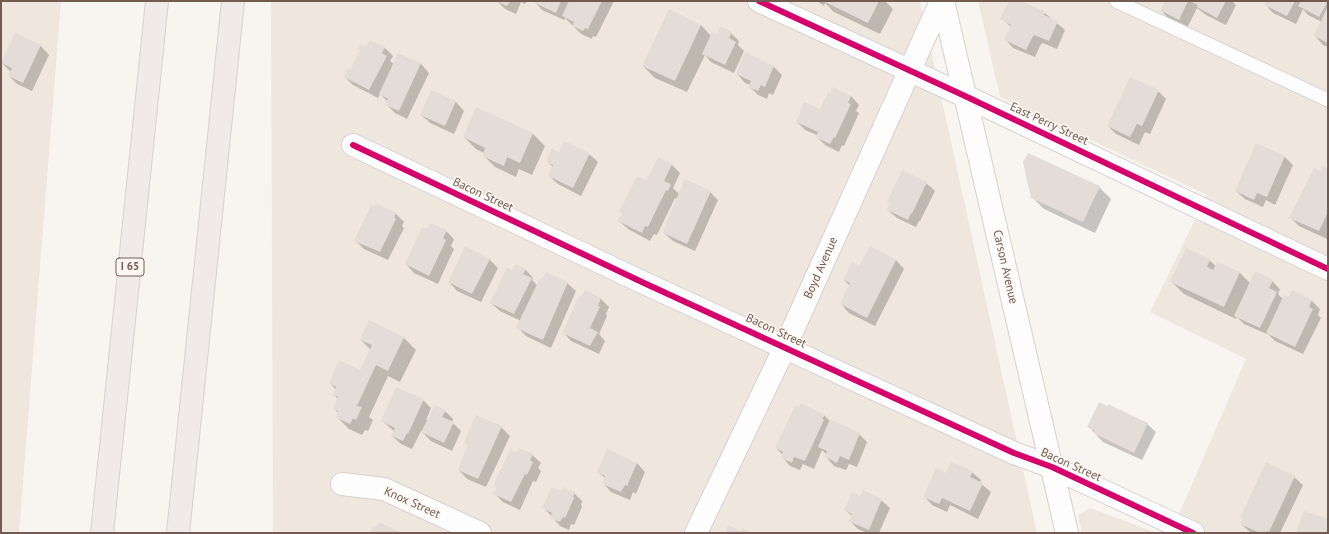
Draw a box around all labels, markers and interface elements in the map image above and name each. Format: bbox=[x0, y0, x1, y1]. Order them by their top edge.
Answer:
street label: East Perry Street bbox=[1008, 100, 1090, 148]
street label: Bacon Street bbox=[451, 175, 515, 215]
street label: Carson Avenue bbox=[990, 229, 1020, 305]
street label: Boyd Avenue bbox=[801, 235, 841, 301]
road number: I 65 bbox=[116, 258, 144, 276]
street label: Bacon Street bbox=[744, 311, 808, 351]
street label: Bacon Street bbox=[1038, 445, 1104, 485]
street label: Knox Street bbox=[382, 484, 442, 522]

